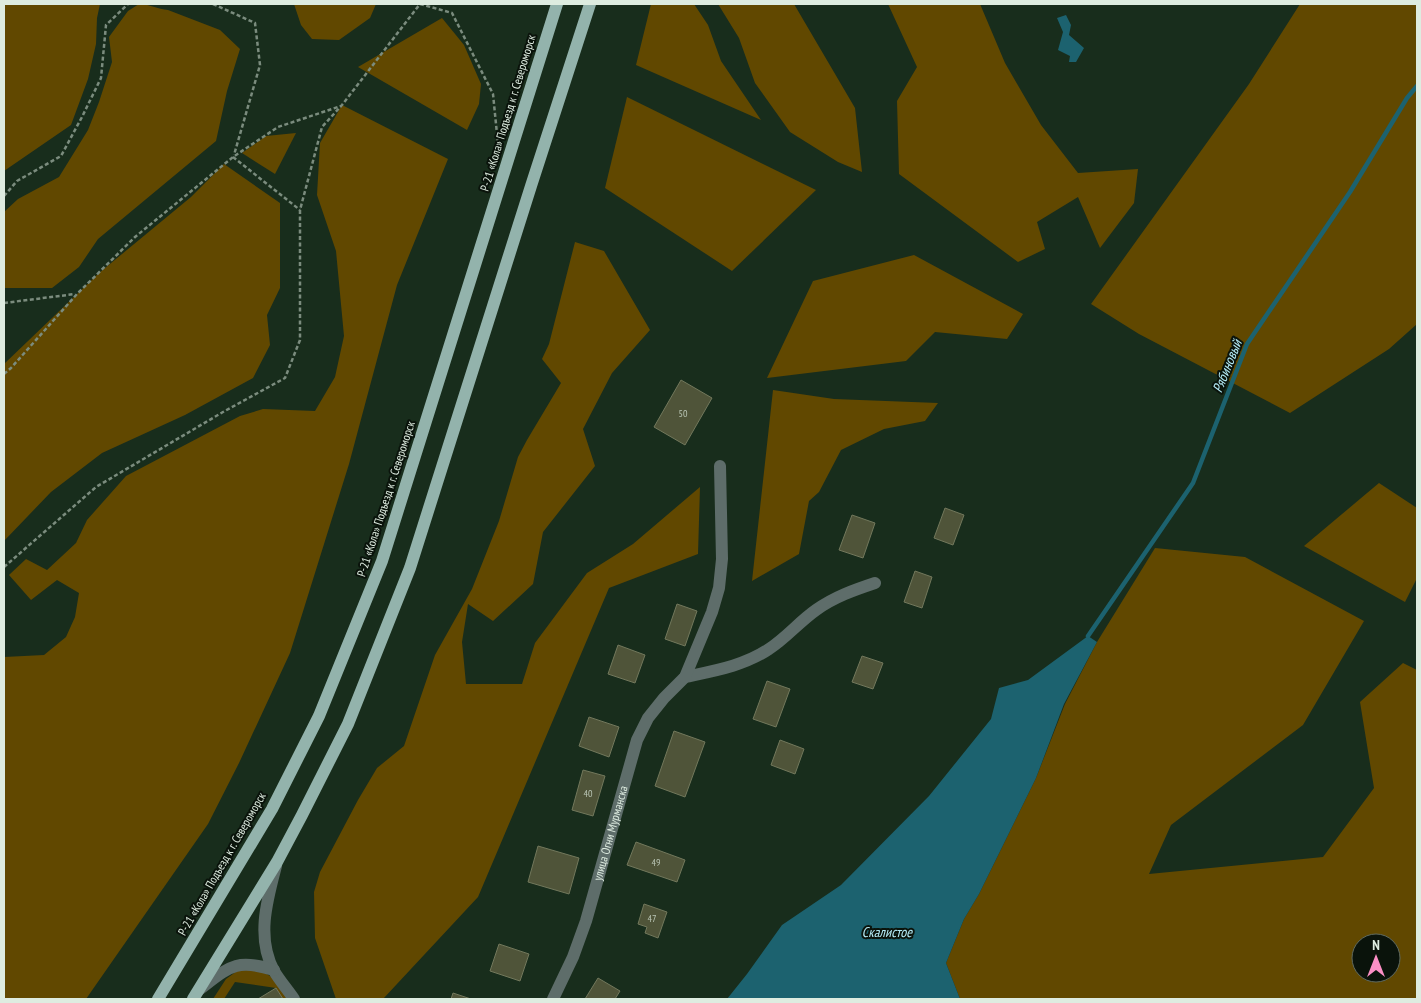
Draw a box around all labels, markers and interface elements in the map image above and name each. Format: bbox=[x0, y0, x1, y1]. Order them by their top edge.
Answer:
street label: Р-21 «Кола» Подъезд к г. Североморск bbox=[477, 33, 539, 193]
water label: Рябиновый bbox=[1208, 335, 1246, 395]
house number: 50 bbox=[679, 407, 688, 420]
street label: Р-21 «Кола» Подъезд к г. Североморск bbox=[353, 419, 418, 578]
street label: улица Огни Мурманска bbox=[590, 784, 631, 882]
house number: 40 bbox=[584, 787, 593, 800]
street label: Р-21 «Кола» Подъезд к г. Североморск bbox=[174, 789, 269, 938]
house number: 49 bbox=[652, 856, 661, 869]
house number: 47 bbox=[648, 912, 657, 925]
water label: Скалистое bbox=[862, 923, 913, 941]
north arrow bbox=[1351, 933, 1401, 983]
text: N bbox=[1372, 936, 1380, 954]

